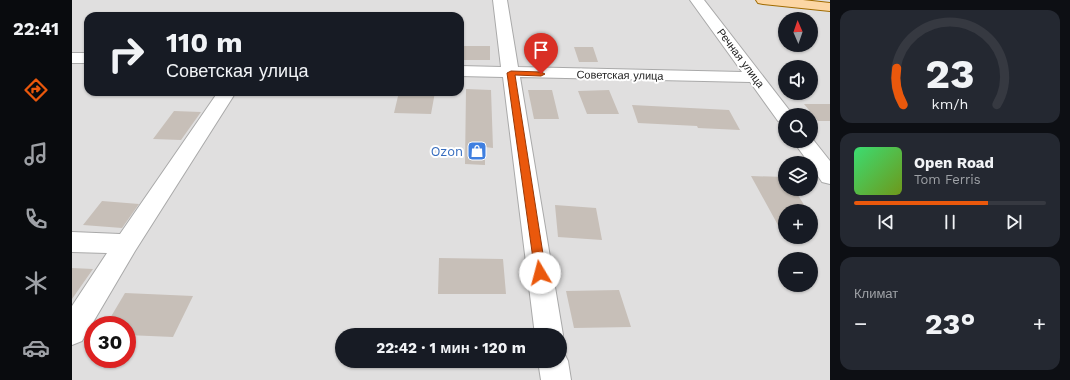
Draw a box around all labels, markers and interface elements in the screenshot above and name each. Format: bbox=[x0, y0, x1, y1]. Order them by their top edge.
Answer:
north arrow bbox=[778, 12, 818, 52]
map controls bbox=[778, 12, 818, 292]
text: 22:41 bbox=[13, 18, 59, 39]
text: 110 m bbox=[166, 26, 243, 59]
street label: Речная улица bbox=[714, 26, 768, 91]
icon: right bbox=[100, 28, 152, 80]
pin bbox=[524, 33, 558, 74]
icon: arrive bbox=[530, 39, 552, 61]
text: 23 bbox=[925, 48, 975, 97]
text: Советская улица bbox=[166, 60, 308, 81]
button: sound bbox=[778, 60, 818, 100]
street label: Советская улица bbox=[576, 68, 665, 83]
icon: directions bbox=[22, 76, 50, 104]
text: km/h bbox=[932, 95, 968, 111]
button: search bbox=[778, 108, 818, 148]
icon: music bbox=[22, 140, 50, 168]
shop icon: Ozon bbox=[466, 140, 488, 162]
place label: Ozon bbox=[431, 144, 463, 159]
text: Open Road bbox=[914, 154, 994, 172]
button: layers bbox=[778, 156, 818, 196]
text: Tom Ferris bbox=[914, 172, 981, 187]
button: + bbox=[778, 204, 818, 244]
icon: phone bbox=[22, 205, 50, 233]
icon: previous bbox=[875, 211, 897, 233]
icon: pause bbox=[939, 211, 961, 233]
icon: next bbox=[1003, 211, 1025, 233]
position arrow bbox=[519, 252, 561, 294]
button: − bbox=[778, 252, 818, 292]
icon: climate bbox=[22, 269, 50, 297]
text: Климат bbox=[854, 286, 898, 301]
text: 23° bbox=[925, 306, 975, 341]
text: − bbox=[854, 311, 867, 336]
text: + bbox=[1033, 311, 1046, 336]
speed limit sign: 30 bbox=[84, 316, 136, 368]
icon: car bbox=[22, 334, 50, 362]
text: 22:42 · 1 мин · 120 m bbox=[376, 339, 526, 357]

